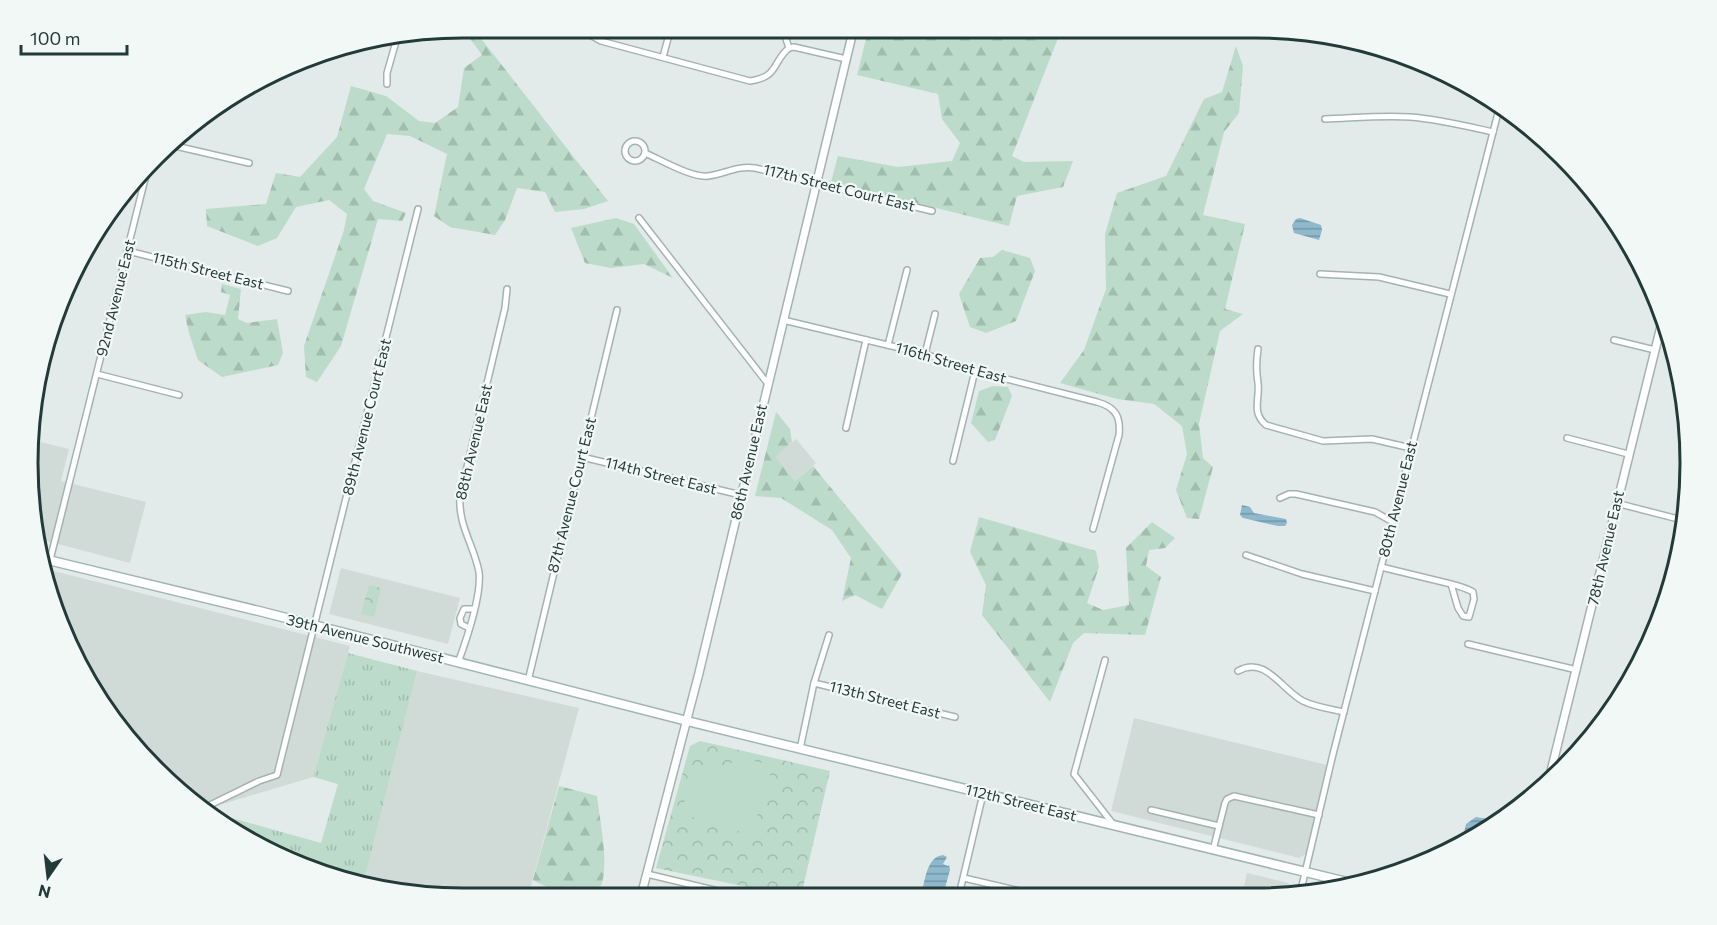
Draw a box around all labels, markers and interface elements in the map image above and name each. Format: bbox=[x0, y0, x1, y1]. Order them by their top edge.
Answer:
scale bar bbox=[21, 18, 128, 56]
text: 100 m bbox=[30, 27, 80, 49]
street label: 117th Street Court East bbox=[761, 159, 917, 215]
street label: 92nd Avenue East bbox=[92, 237, 138, 358]
street label: 115th Street East bbox=[151, 248, 266, 293]
street label: 89th Avenue Court East bbox=[338, 336, 394, 497]
street label: 116th Street East bbox=[894, 338, 1009, 386]
street label: 88th Avenue East bbox=[451, 382, 495, 501]
street label: 86th Avenue East bbox=[726, 402, 770, 521]
street label: 87th Avenue Court East bbox=[543, 415, 599, 574]
street label: 80th Avenue East bbox=[1374, 439, 1420, 559]
street label: 114th Street East bbox=[604, 452, 719, 498]
street label: 78th Avenue East bbox=[1583, 489, 1627, 607]
street label: 39th Avenue Southwest bbox=[285, 610, 446, 666]
street label: 113th Street East bbox=[828, 677, 943, 722]
street label: 112th Street East bbox=[964, 780, 1079, 825]
north arrow bbox=[18, 847, 78, 907]
text: N bbox=[36, 881, 52, 903]

